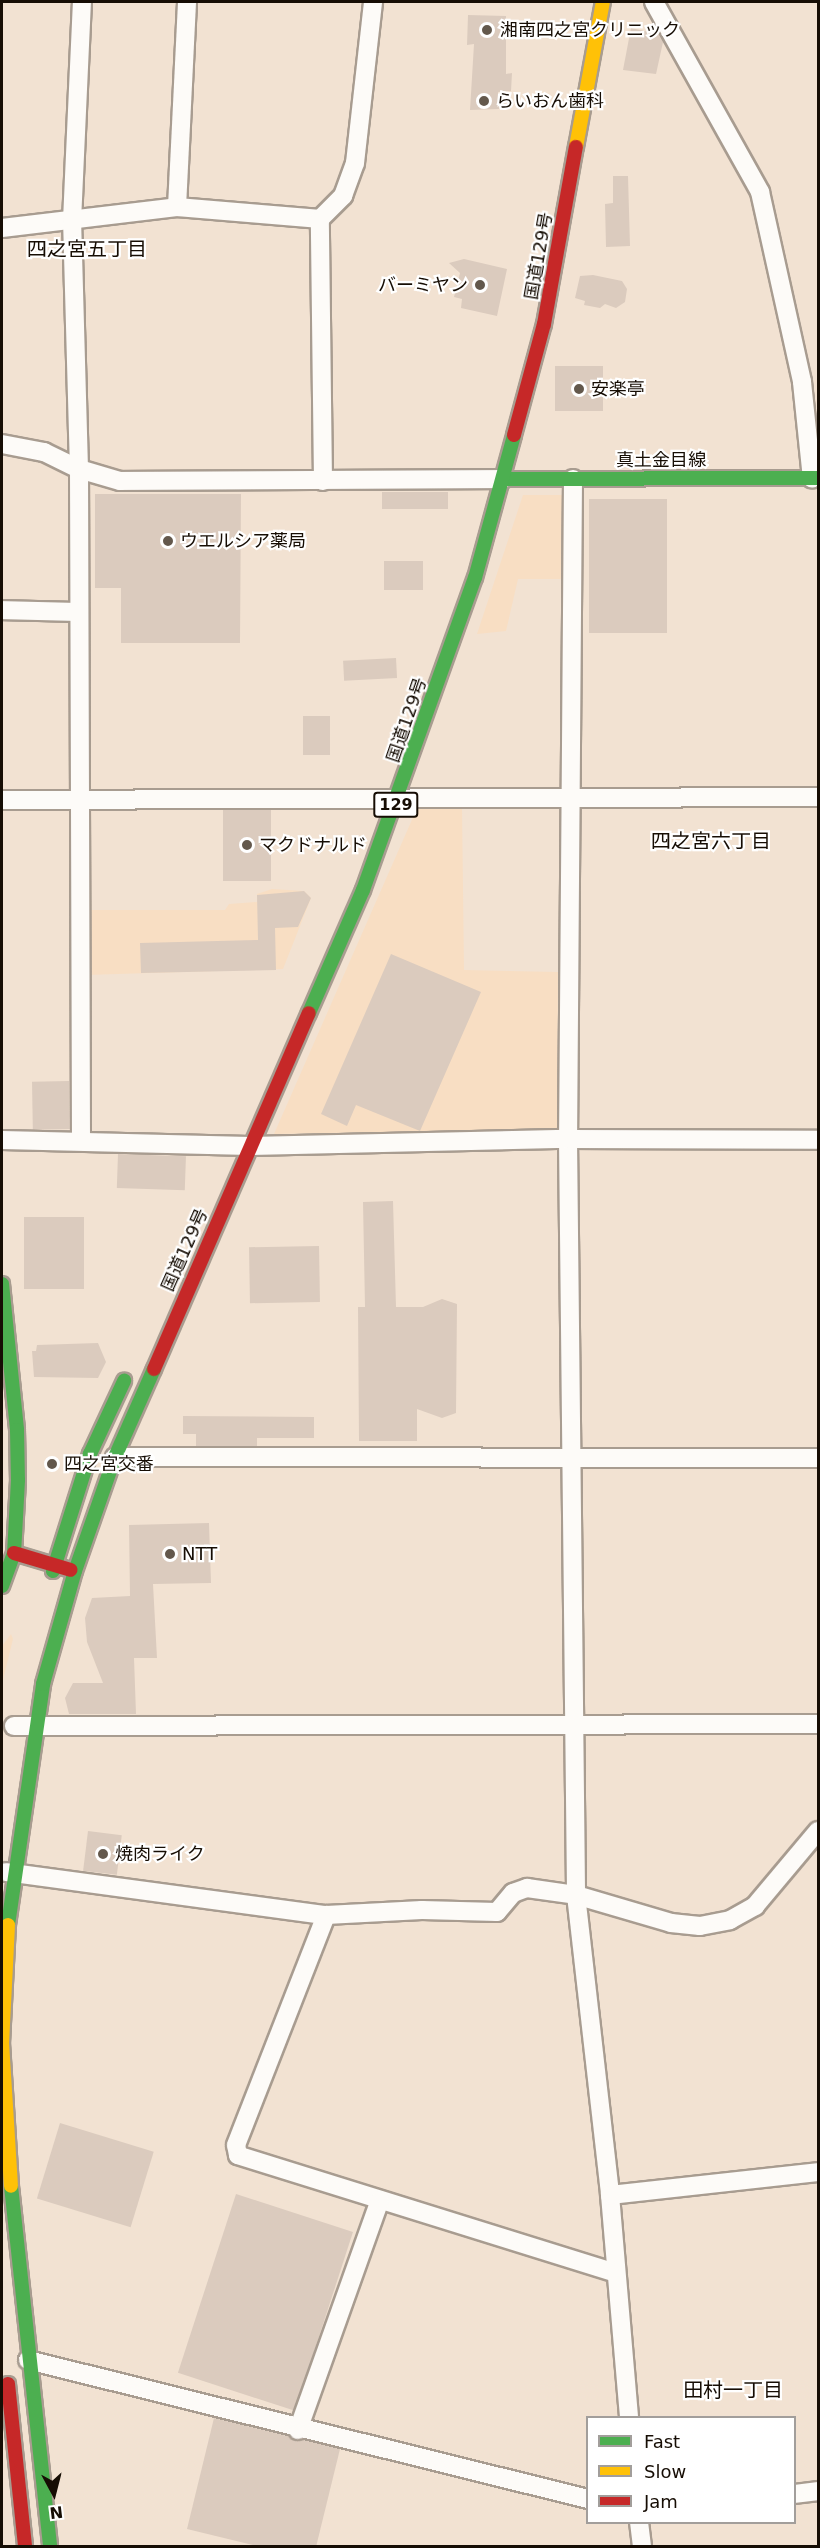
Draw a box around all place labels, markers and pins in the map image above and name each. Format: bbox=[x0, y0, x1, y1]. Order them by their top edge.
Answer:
place label: 湘南四之宮クリニック bbox=[500, 19, 680, 41]
marker: 湘南四之宮クリニック bbox=[478, 21, 496, 39]
place label: らいおん歯科 bbox=[496, 90, 604, 112]
marker: らいおん歯科 bbox=[477, 94, 491, 108]
place label: バーミヤン bbox=[378, 274, 468, 296]
marker: バーミヤン bbox=[473, 278, 487, 292]
place label: 安楽亭 bbox=[591, 378, 645, 400]
marker: 安楽亭 bbox=[572, 382, 586, 396]
place label: ウエルシア薬局 bbox=[180, 530, 306, 552]
marker: ウエルシア薬局 bbox=[161, 534, 175, 548]
place label: マクドナルド bbox=[259, 834, 367, 856]
marker: マクドナルド bbox=[240, 838, 254, 852]
place label: 四之宮交番 bbox=[64, 1453, 154, 1475]
marker: 四之宮交番 bbox=[45, 1457, 59, 1471]
place label: NTT bbox=[182, 1543, 217, 1565]
marker: NTT bbox=[163, 1547, 177, 1561]
place label: 焼肉ライク bbox=[115, 1843, 205, 1865]
marker: 焼肉ライク bbox=[96, 1847, 110, 1861]

